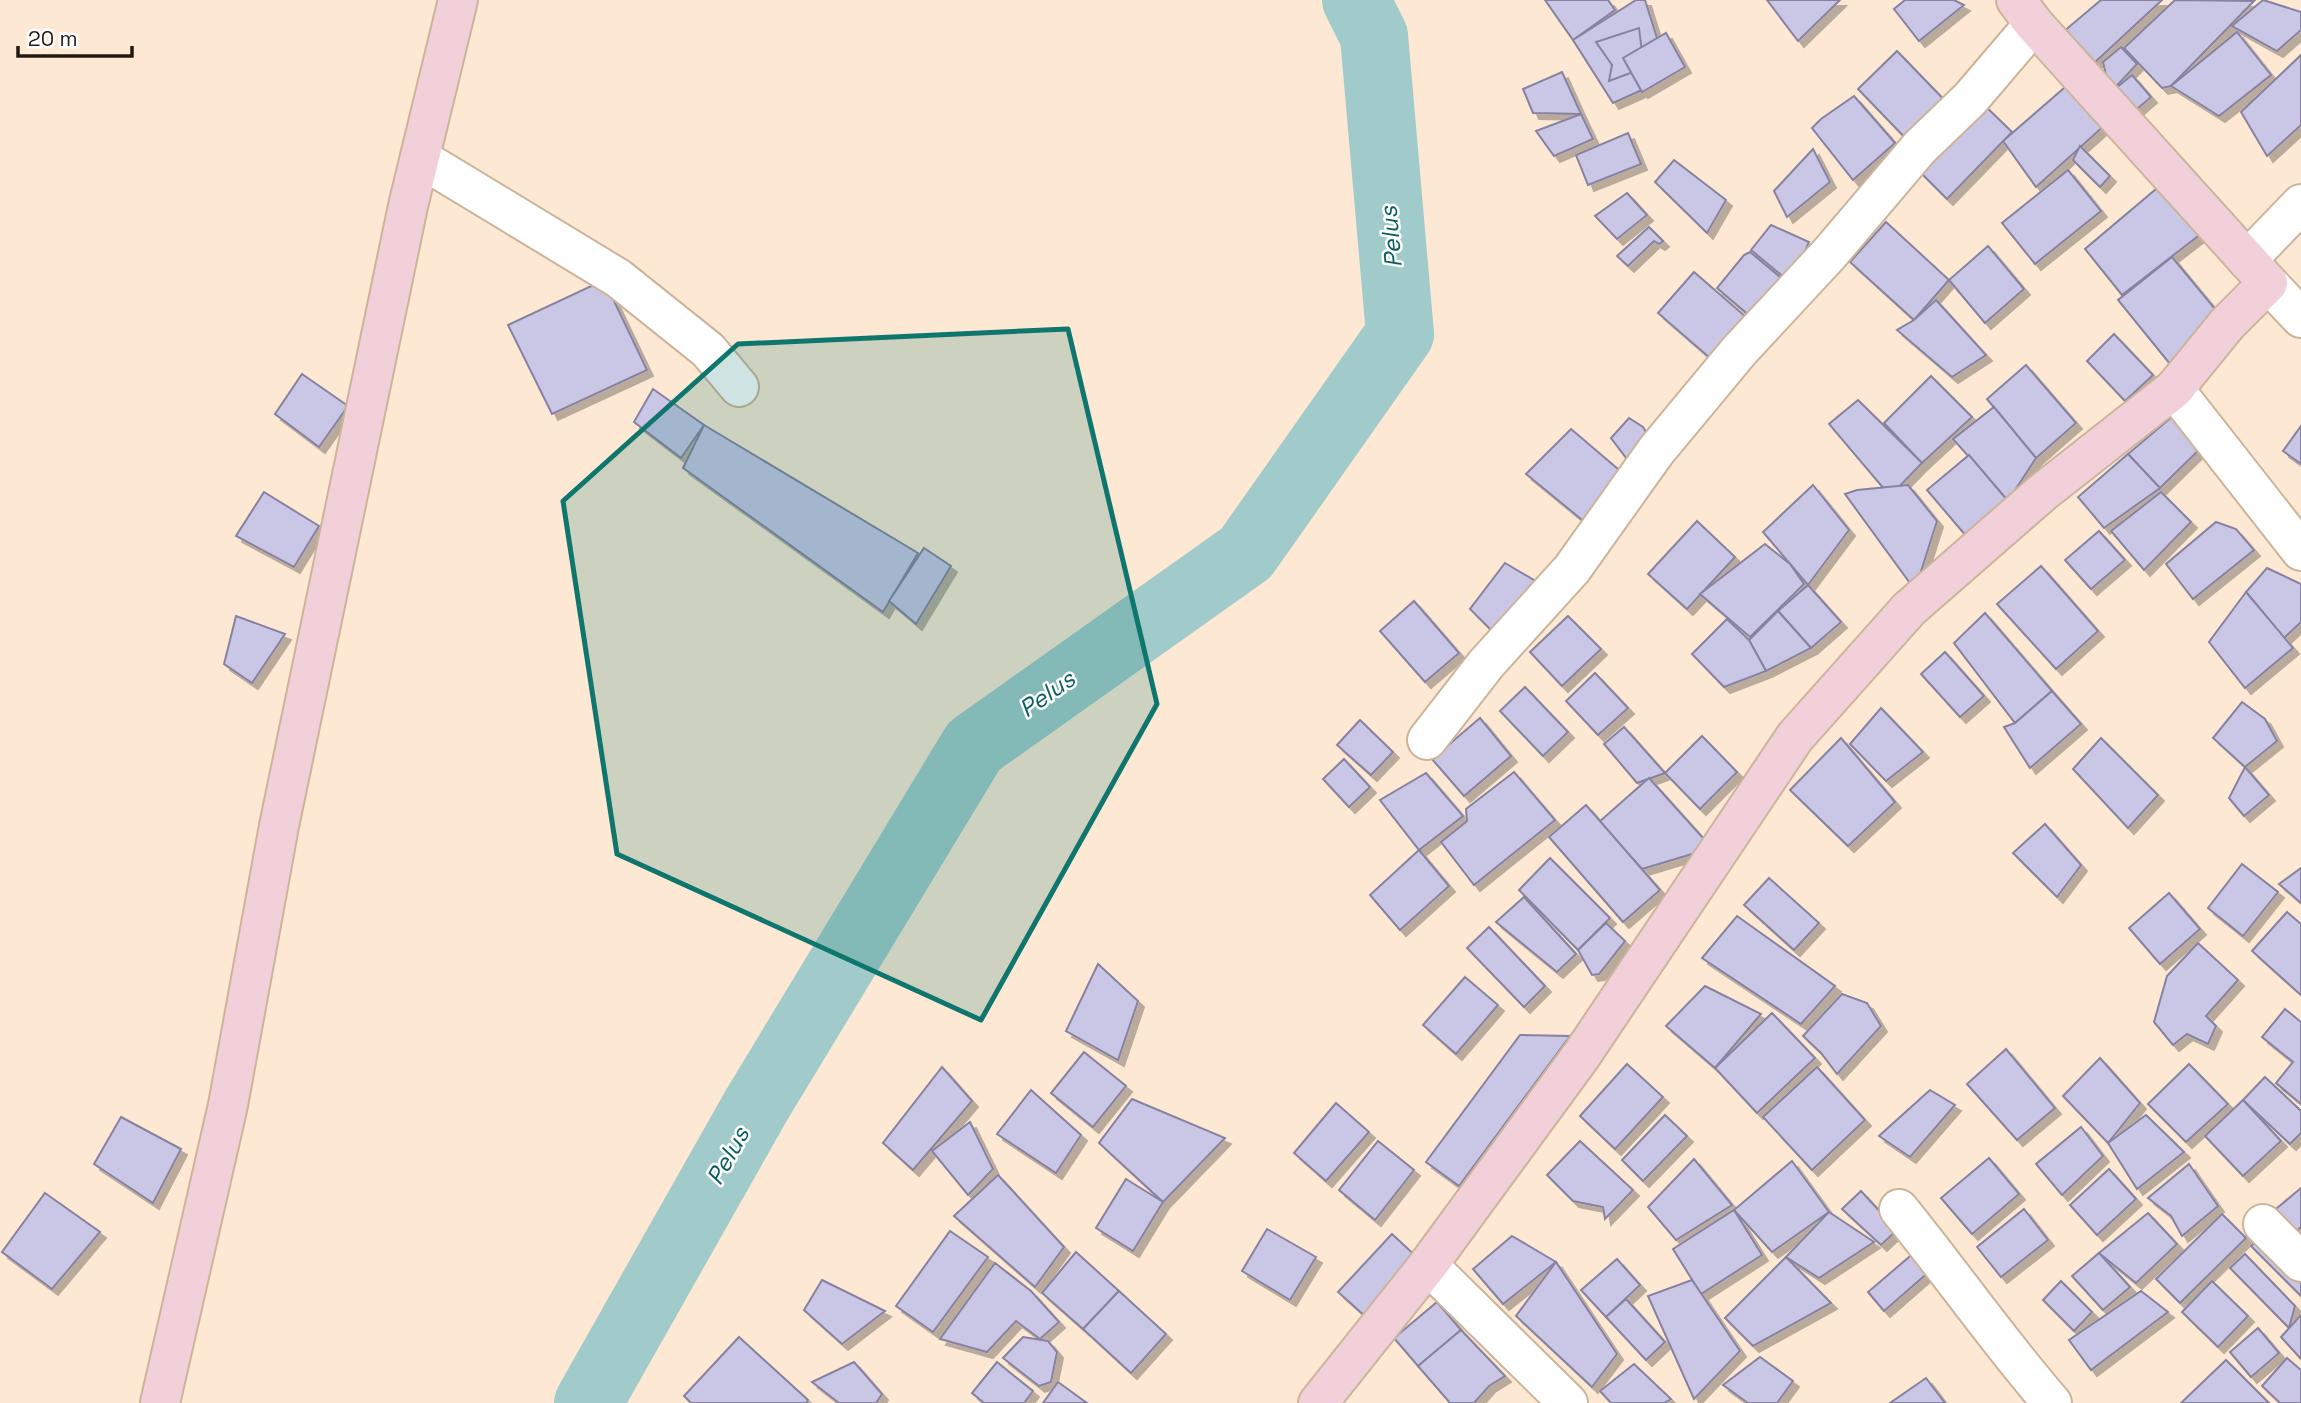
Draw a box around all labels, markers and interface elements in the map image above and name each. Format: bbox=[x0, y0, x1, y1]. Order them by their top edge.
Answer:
scale bar bbox=[18, 14, 131, 58]
text: 20 m bbox=[28, 25, 78, 52]
water label: Pelus bbox=[1372, 204, 1409, 269]
water label: Pelus bbox=[1013, 662, 1082, 724]
water label: Pelus bbox=[699, 1120, 757, 1190]

